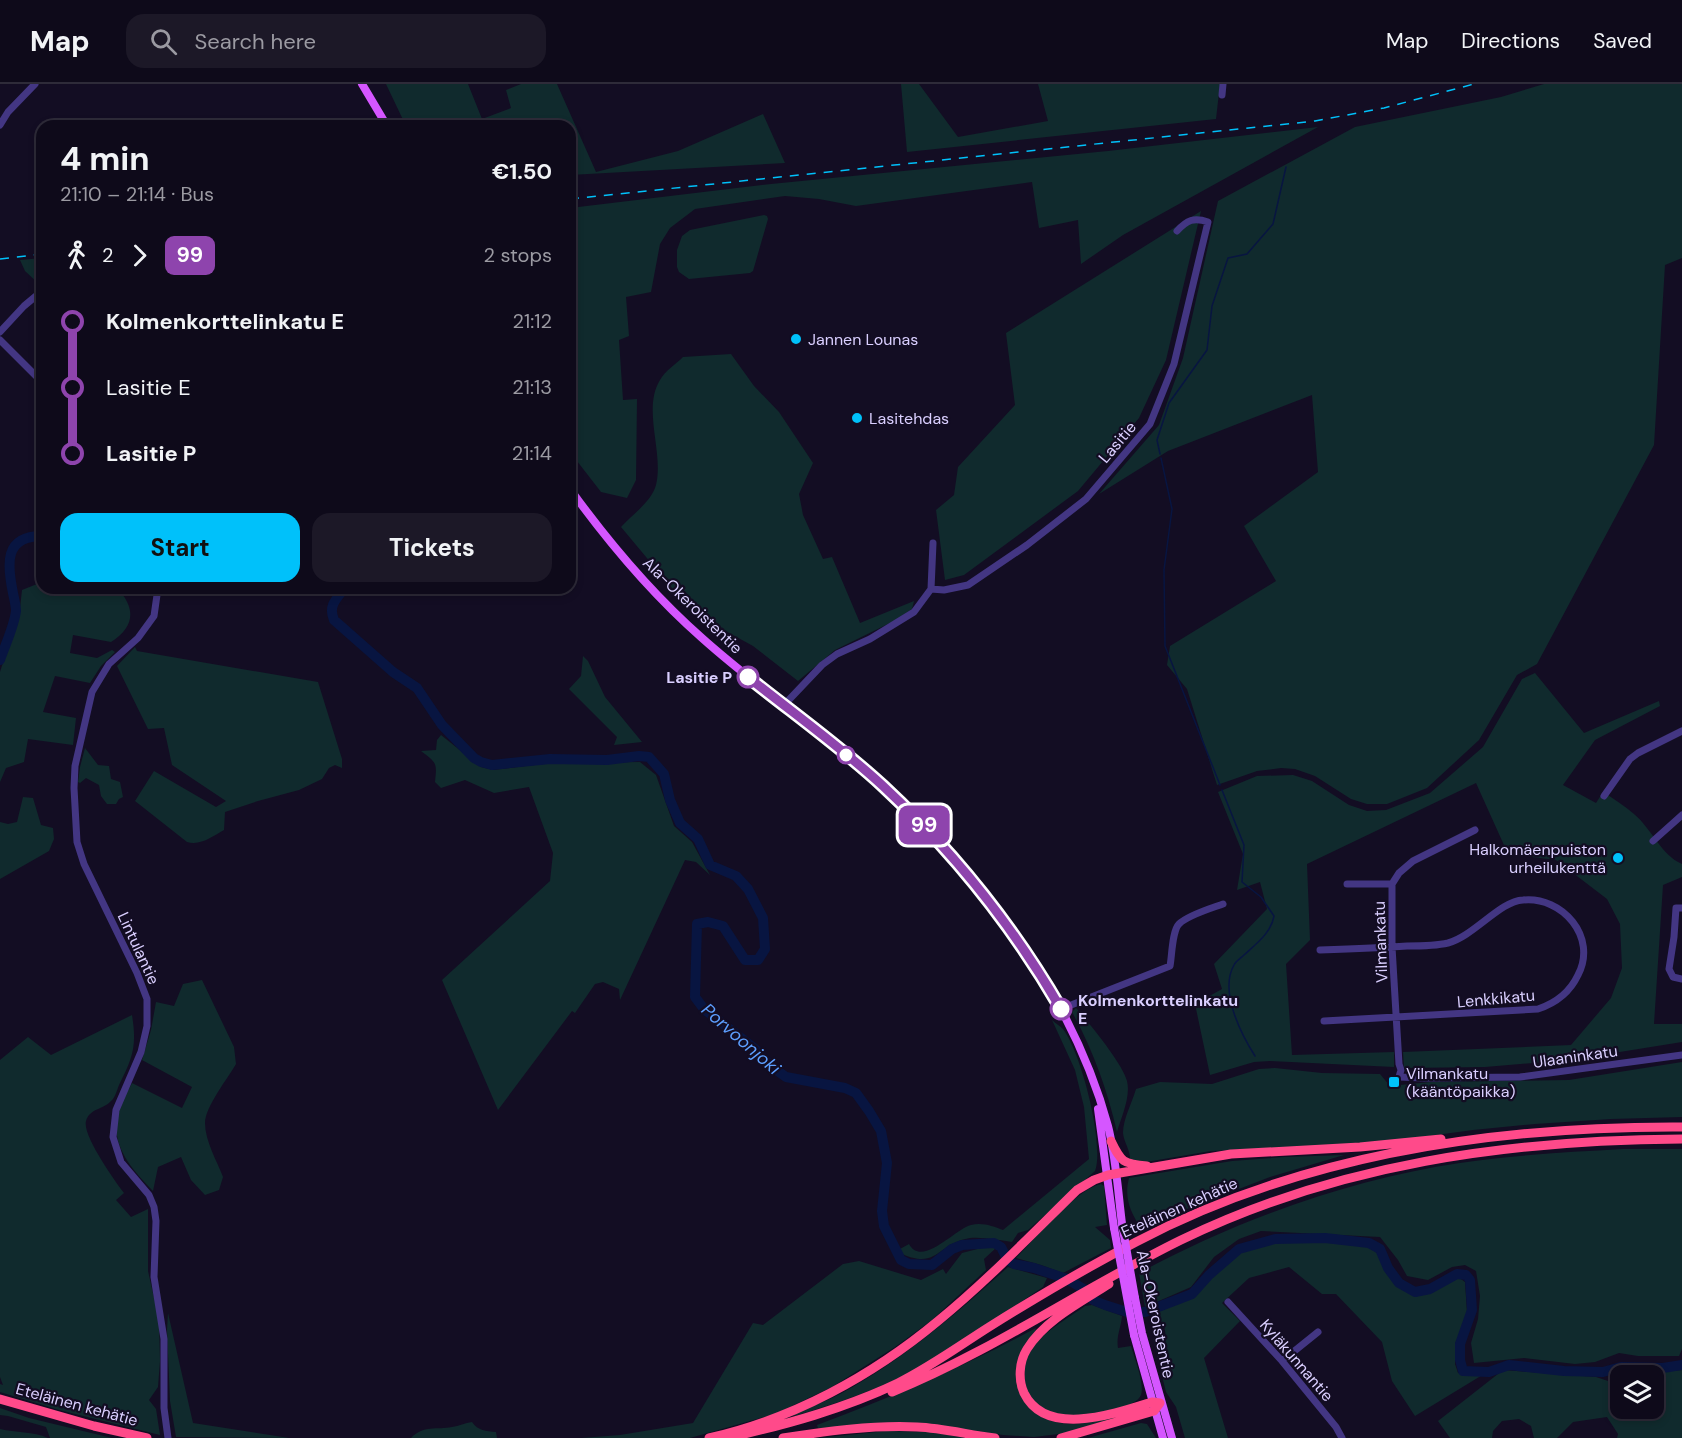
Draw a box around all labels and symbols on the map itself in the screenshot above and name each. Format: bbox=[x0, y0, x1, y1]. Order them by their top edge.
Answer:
place label: Jannen Lounas bbox=[808, 329, 918, 350]
marker: Jannen Lounas bbox=[789, 332, 803, 346]
place label: Lasitehdas bbox=[869, 408, 949, 429]
marker: Lasitehdas bbox=[850, 411, 864, 425]
street label: Lasitie bbox=[1094, 417, 1141, 468]
street label: Ala-Okeroistentie bbox=[638, 552, 747, 658]
marker: Lasitie P bbox=[737, 666, 759, 688]
place label: Lasitie P bbox=[666, 667, 732, 688]
unlabelled marker bbox=[837, 746, 855, 764]
line badge: 99 bbox=[897, 806, 951, 844]
place label: Halkomäenpuiston urheilukenttä bbox=[1469, 839, 1606, 878]
marker: Halkomäenpuiston urheilukenttä bbox=[1611, 851, 1625, 865]
street label: Vilmankatu bbox=[1369, 901, 1392, 983]
street label: Lintulantie bbox=[113, 909, 164, 988]
street label: Lenkkikatu bbox=[1456, 985, 1536, 1012]
place label: Kolmenkorttelinkatu E bbox=[1078, 990, 1238, 1029]
water label: Porvoonjoki bbox=[696, 998, 786, 1081]
marker: Kolmenkorttelinkatu E bbox=[1050, 998, 1072, 1020]
street label: Ulaaninkatu bbox=[1531, 1040, 1619, 1073]
place label: Vilmankatu (kääntöpaikka) bbox=[1406, 1063, 1515, 1102]
marker: Vilmankatu (kääntöpaikka) bbox=[1387, 1075, 1401, 1089]
street label: Eteläinen kehätie bbox=[1118, 1172, 1241, 1243]
street label: Ala-Okeroistentie bbox=[1132, 1248, 1179, 1380]
street label: Kyläkunnantie bbox=[1255, 1315, 1338, 1406]
street label: Eteläinen kehätie bbox=[14, 1378, 140, 1431]

